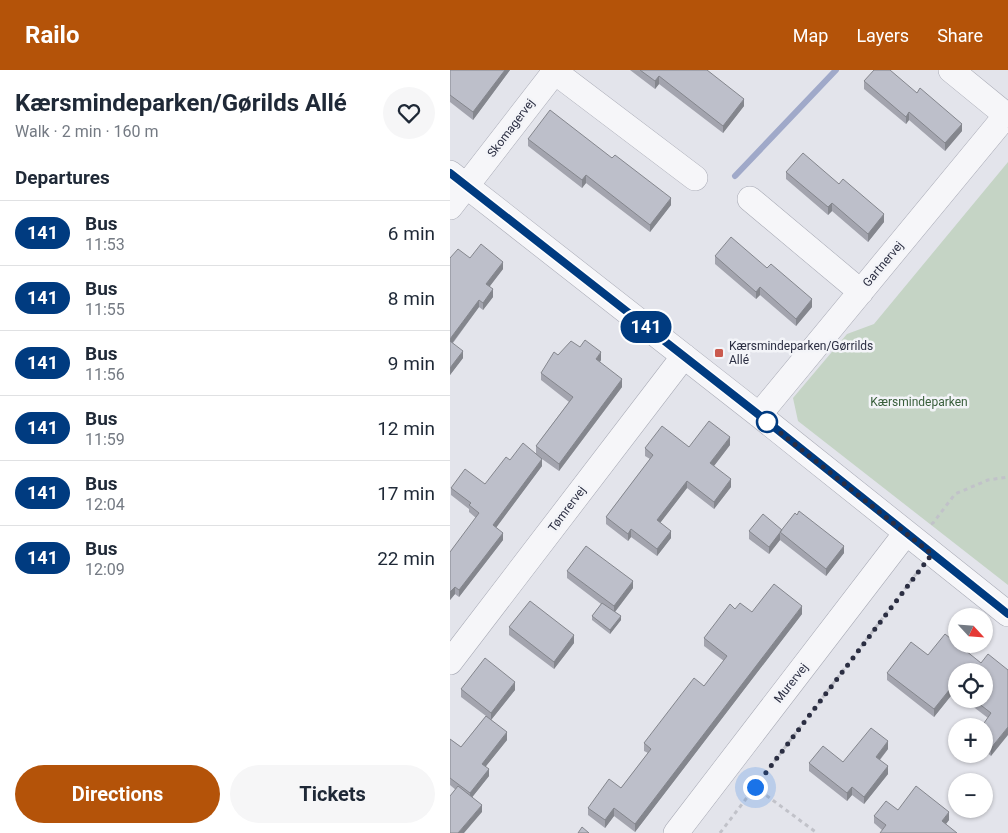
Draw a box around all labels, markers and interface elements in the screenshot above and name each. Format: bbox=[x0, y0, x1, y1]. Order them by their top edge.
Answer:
text: Railo bbox=[25, 21, 79, 49]
text: Map bbox=[793, 25, 828, 46]
text: Layers bbox=[856, 25, 909, 46]
text: Share bbox=[937, 25, 983, 46]
button: heart bbox=[383, 87, 435, 139]
text: Kærsmindeparken/Gørilds Allé bbox=[15, 89, 347, 117]
street label: Skomagervej bbox=[485, 96, 538, 160]
text: Walk · 2 min · 160 m bbox=[15, 122, 159, 141]
text: Departures bbox=[15, 166, 110, 189]
text: Bus bbox=[85, 212, 118, 235]
text: 141 bbox=[27, 222, 58, 243]
text: 6 min bbox=[388, 222, 435, 245]
text: 11:53 bbox=[85, 235, 125, 254]
street label: Gartnervej bbox=[860, 238, 906, 290]
text: Bus bbox=[85, 277, 118, 300]
text: 141 bbox=[27, 287, 58, 308]
text: 8 min bbox=[388, 287, 435, 310]
text: 11:55 bbox=[85, 300, 125, 319]
line badge: 141 bbox=[617, 311, 675, 343]
text: 141 bbox=[631, 316, 661, 337]
place label: Kærsmindeparken/Gørrilds Allé bbox=[729, 339, 873, 367]
text: Bus bbox=[85, 342, 118, 365]
marker: Kærsmindeparken/Gørrilds Allé bbox=[713, 347, 725, 359]
text: 141 bbox=[27, 352, 58, 373]
text: 9 min bbox=[388, 352, 435, 375]
text: 11:56 bbox=[85, 365, 125, 384]
park label: Kærsmindeparken bbox=[870, 395, 968, 409]
text: Bus bbox=[85, 407, 118, 430]
unlabelled marker bbox=[756, 411, 778, 433]
text: 141 bbox=[27, 417, 58, 438]
text: 12 min bbox=[377, 417, 435, 440]
text: 11:59 bbox=[85, 430, 125, 449]
text: Bus bbox=[85, 472, 118, 495]
text: 141 bbox=[27, 482, 58, 503]
text: 17 min bbox=[377, 482, 435, 505]
street label: Tømrervej bbox=[545, 483, 589, 535]
text: 12:04 bbox=[85, 495, 125, 514]
text: Bus bbox=[85, 537, 118, 560]
text: 141 bbox=[27, 547, 58, 568]
text: 22 min bbox=[377, 547, 435, 570]
text: 12:09 bbox=[85, 560, 125, 579]
north arrow bbox=[948, 608, 992, 652]
map controls bbox=[948, 608, 993, 818]
street label: Murervej bbox=[771, 660, 811, 706]
button: locate bbox=[948, 663, 993, 708]
button: + bbox=[948, 718, 993, 763]
button: Directions bbox=[15, 765, 220, 823]
button: Tickets bbox=[230, 765, 435, 823]
button: − bbox=[948, 773, 993, 818]
your location bbox=[743, 775, 768, 800]

